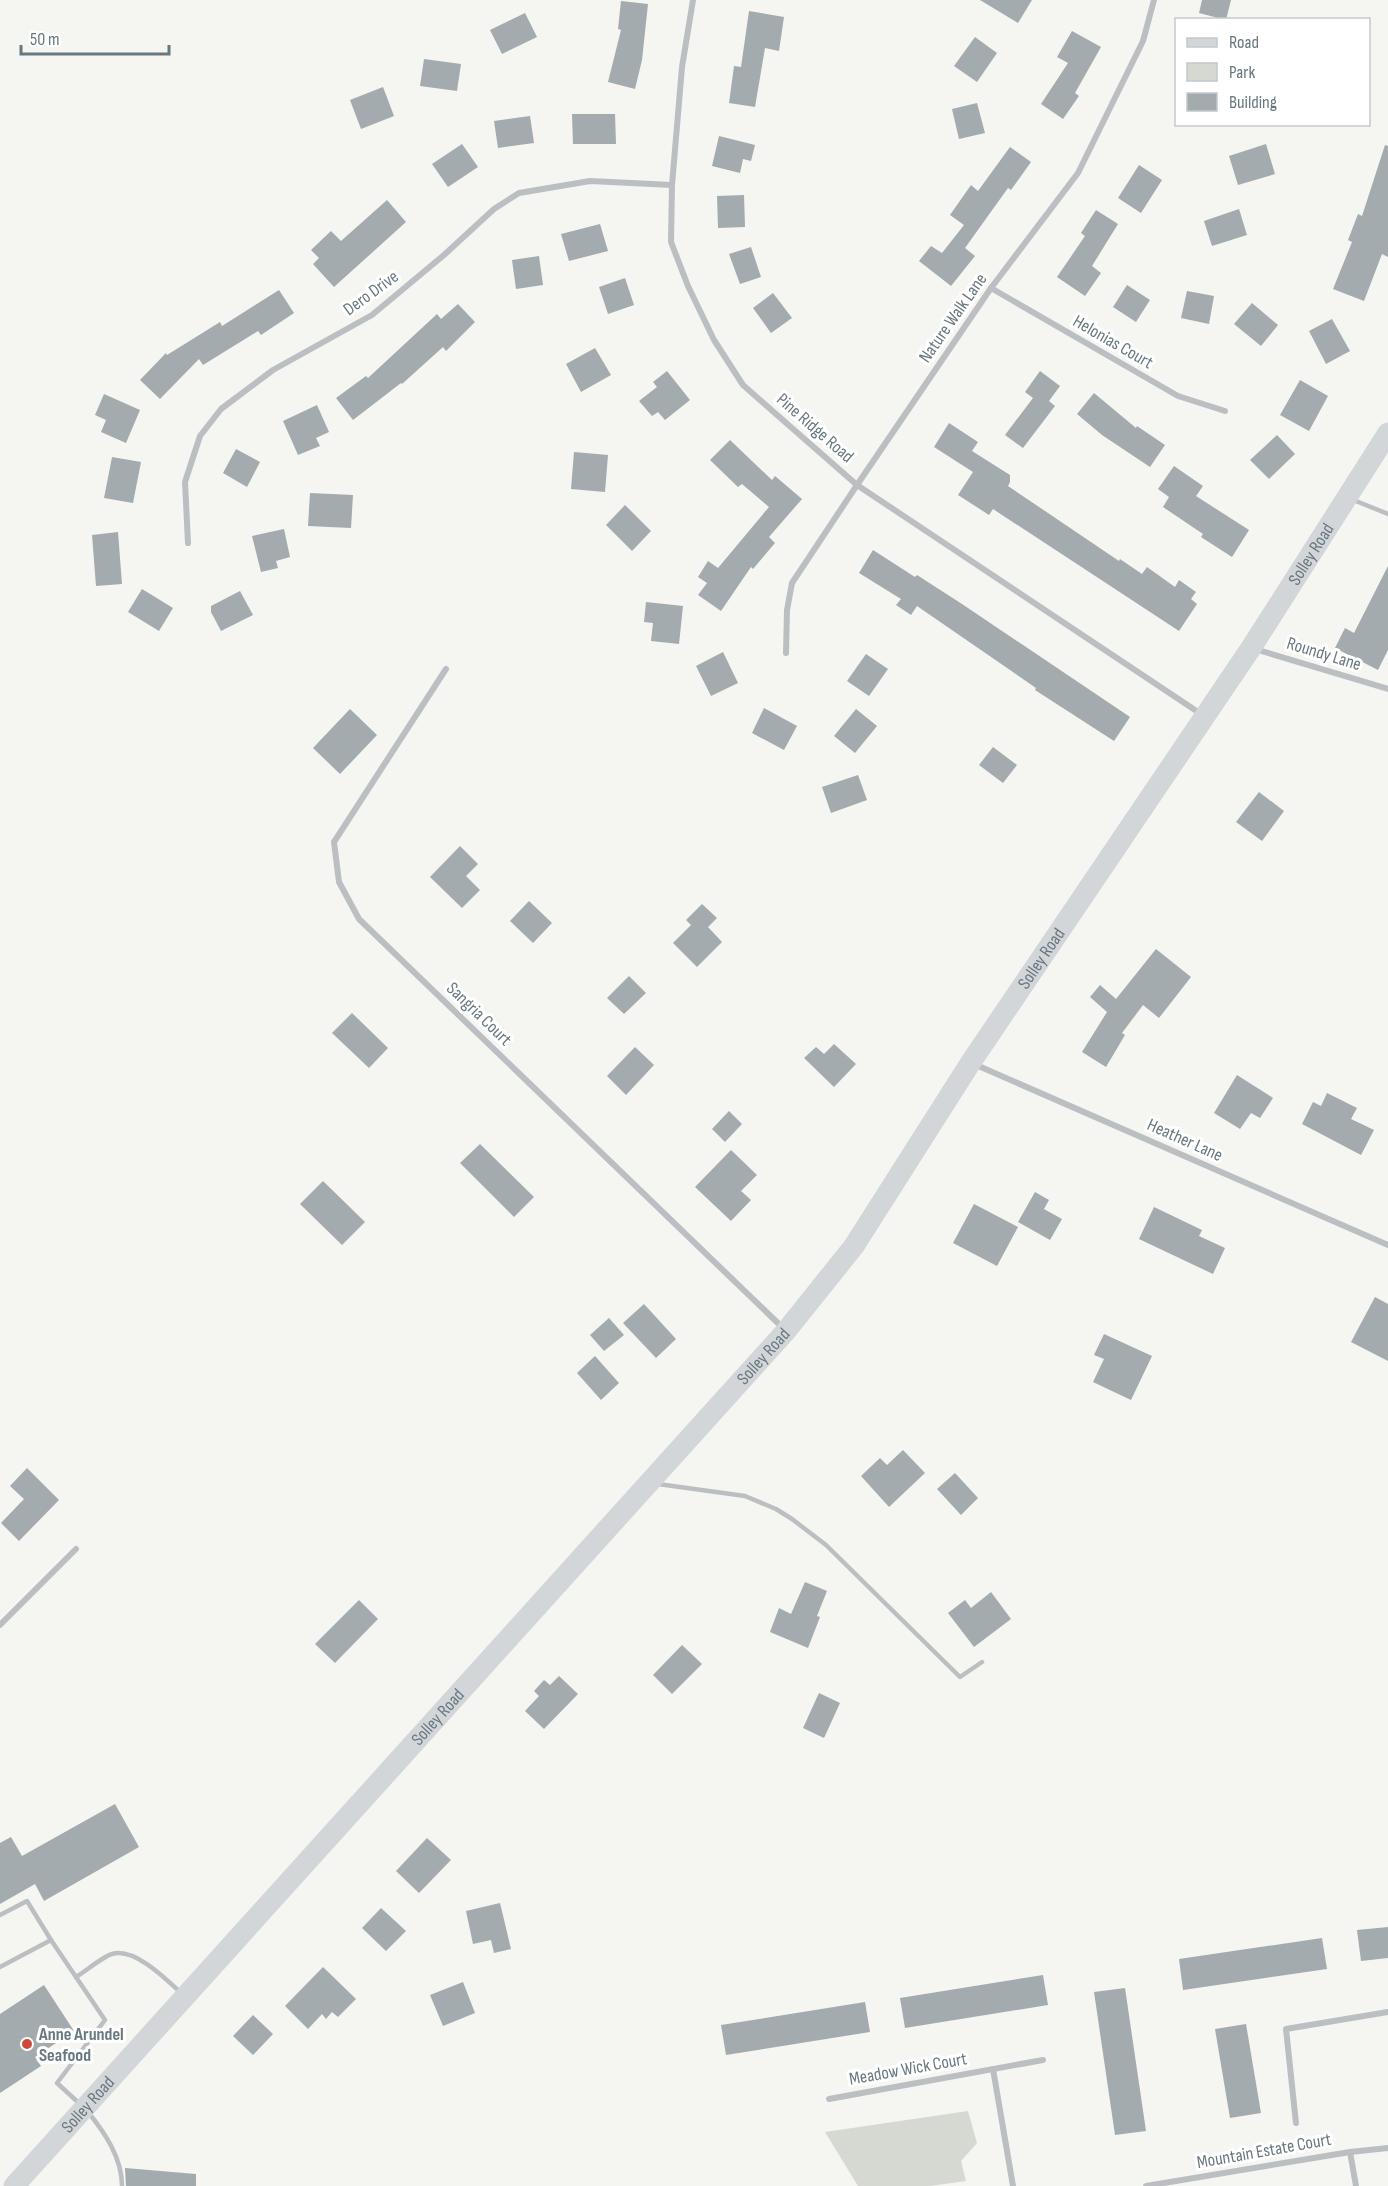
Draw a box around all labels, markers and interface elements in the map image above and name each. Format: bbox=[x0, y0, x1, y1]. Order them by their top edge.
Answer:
scale bar bbox=[21, 18, 170, 56]
legend bbox=[1175, 18, 1370, 126]
text: 50 m bbox=[30, 29, 60, 50]
text: Road bbox=[1229, 32, 1259, 53]
text: Park bbox=[1229, 62, 1255, 83]
text: Building bbox=[1229, 92, 1277, 113]
street label: Dero Drive bbox=[339, 266, 403, 320]
street label: Nature Walk Lane bbox=[915, 269, 991, 367]
street label: Helonias Court bbox=[1069, 311, 1157, 374]
street label: Pine Ridge Road bbox=[772, 389, 858, 467]
street label: Solley Road bbox=[1283, 519, 1338, 589]
street label: Roundy Lane bbox=[1284, 633, 1364, 675]
street label: Solley Road bbox=[1013, 924, 1069, 993]
street label: Sangria Court bbox=[442, 978, 516, 1050]
street label: Heather Lane bbox=[1144, 1114, 1226, 1166]
street label: Solley Road bbox=[732, 1324, 794, 1389]
street label: Solley Road bbox=[407, 1684, 468, 1750]
place label: Anne Arundel Seafood bbox=[38, 2024, 124, 2066]
marker: Anne Arundel Seafood bbox=[20, 2037, 34, 2051]
street label: Meadow Wick Court bbox=[847, 2048, 969, 2090]
street label: Solley Road bbox=[57, 2072, 119, 2137]
street label: Mountain Estate Court bbox=[1195, 2129, 1333, 2173]

